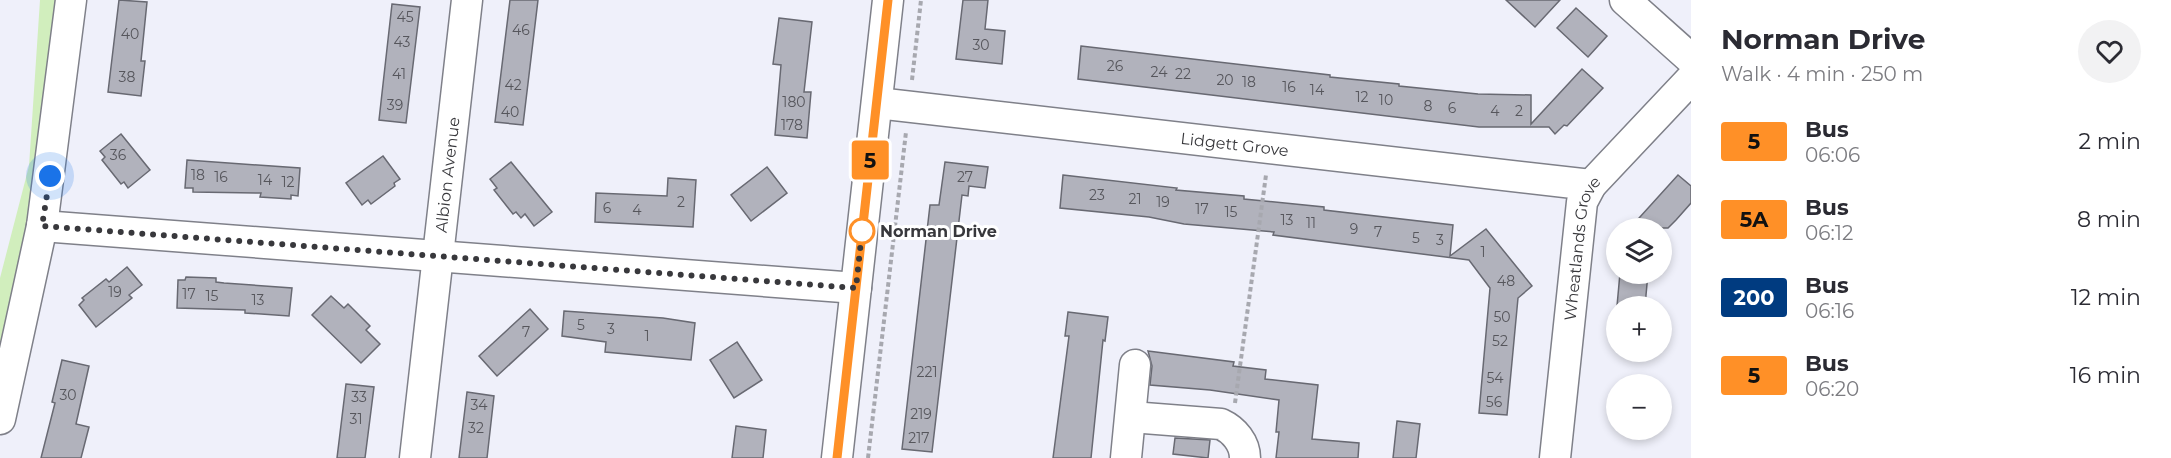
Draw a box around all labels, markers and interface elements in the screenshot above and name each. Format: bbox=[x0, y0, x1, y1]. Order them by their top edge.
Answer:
house number: 45 bbox=[396, 8, 414, 26]
button: heart bbox=[2078, 20, 2141, 83]
house number: 46 bbox=[512, 21, 530, 39]
text: Norman Drive bbox=[1721, 22, 1925, 56]
house number: 40 bbox=[121, 25, 139, 43]
house number: 43 bbox=[394, 33, 411, 51]
house number: 30 bbox=[972, 36, 990, 54]
house number: 26 bbox=[1107, 57, 1124, 75]
text: Walk · 4 min · 250 m bbox=[1721, 62, 1923, 86]
house number: 24 bbox=[1151, 63, 1168, 81]
house number: 41 bbox=[392, 65, 406, 83]
house number: 22 bbox=[1175, 65, 1191, 83]
house number: 38 bbox=[119, 68, 135, 86]
house number: 20 bbox=[1216, 71, 1234, 89]
house number: 18 bbox=[1242, 73, 1256, 91]
house number: 42 bbox=[504, 76, 522, 94]
house number: 16 bbox=[1282, 78, 1296, 96]
house number: 14 bbox=[1310, 81, 1325, 99]
house number: 12 bbox=[1355, 88, 1369, 106]
house number: 10 bbox=[1379, 91, 1393, 109]
house number: 180 bbox=[782, 93, 806, 111]
house number: 39 bbox=[387, 96, 403, 114]
house number: 8 bbox=[1424, 97, 1433, 115]
house number: 6 bbox=[1448, 99, 1457, 117]
house number: 4 bbox=[1490, 102, 1500, 120]
house number: 2 bbox=[1515, 102, 1523, 120]
house number: 40 bbox=[501, 103, 519, 121]
street label: Albion Avenue bbox=[432, 116, 464, 234]
house number: 178 bbox=[781, 116, 803, 134]
text: Bus bbox=[1805, 116, 1849, 143]
text: 2 min bbox=[2079, 128, 2141, 155]
street label: Lidgett Grove bbox=[1179, 129, 1290, 160]
text: 5 bbox=[1748, 129, 1760, 154]
line badge: 5 bbox=[850, 140, 890, 180]
text: 06:06 bbox=[1805, 143, 1860, 167]
house number: 36 bbox=[110, 146, 127, 164]
text: 5 bbox=[864, 148, 876, 173]
your location bbox=[35, 161, 65, 191]
house number: 18 bbox=[191, 166, 205, 184]
house number: 16 bbox=[214, 168, 228, 186]
house number: 27 bbox=[957, 168, 973, 186]
house number: 14 bbox=[258, 171, 273, 189]
street label: Wheatlands Grove bbox=[1561, 172, 1605, 322]
house number: 12 bbox=[281, 173, 295, 191]
house number: 23 bbox=[1089, 186, 1105, 204]
house number: 21 bbox=[1128, 190, 1142, 208]
house number: 2 bbox=[677, 193, 685, 211]
house number: 19 bbox=[1156, 193, 1170, 211]
text: Bus bbox=[1805, 194, 1849, 221]
house number: 6 bbox=[603, 199, 612, 217]
house number: 17 bbox=[1195, 200, 1209, 218]
house number: 4 bbox=[632, 201, 642, 219]
house number: 15 bbox=[1225, 203, 1238, 221]
text: 8 min bbox=[2077, 206, 2141, 233]
text: 5A bbox=[1740, 207, 1768, 232]
house number: 13 bbox=[1281, 211, 1294, 229]
house number: 11 bbox=[1306, 214, 1316, 232]
marker: Norman Drive bbox=[849, 218, 875, 244]
map controls bbox=[1606, 218, 1672, 440]
button: layers bbox=[1606, 218, 1672, 284]
house number: 9 bbox=[1350, 220, 1358, 238]
text: 06:12 bbox=[1805, 221, 1853, 245]
place label: Norman Drive bbox=[880, 222, 997, 241]
house number: 7 bbox=[1374, 223, 1382, 241]
house number: 5 bbox=[1412, 229, 1420, 247]
house number: 3 bbox=[1436, 231, 1444, 249]
house number: 1 bbox=[1480, 243, 1486, 261]
house number: 48 bbox=[1497, 272, 1515, 290]
text: Bus bbox=[1805, 272, 1849, 299]
house number: 19 bbox=[108, 283, 122, 301]
text: 12 min bbox=[2071, 284, 2141, 311]
house number: 17 bbox=[182, 285, 196, 303]
text: 200 bbox=[1734, 285, 1774, 310]
house number: 15 bbox=[206, 287, 219, 305]
house number: 13 bbox=[252, 291, 265, 309]
button: + bbox=[1606, 296, 1672, 362]
text: 06:16 bbox=[1805, 299, 1854, 323]
house number: 50 bbox=[1493, 308, 1511, 326]
house number: 5 bbox=[577, 316, 585, 334]
house number: 3 bbox=[607, 320, 615, 338]
house number: 7 bbox=[522, 323, 530, 341]
house number: 1 bbox=[644, 327, 650, 345]
house number: 52 bbox=[1492, 332, 1508, 350]
text: Bus bbox=[1805, 350, 1849, 377]
text: 16 min bbox=[2070, 362, 2141, 389]
house number: 221 bbox=[917, 363, 937, 381]
text: 5 bbox=[1748, 363, 1760, 388]
house number: 54 bbox=[1486, 369, 1504, 387]
button: − bbox=[1606, 374, 1672, 440]
text: 06:20 bbox=[1805, 377, 1859, 401]
house number: 30 bbox=[59, 386, 77, 404]
house number: 33 bbox=[351, 388, 367, 406]
house number: 56 bbox=[1486, 393, 1503, 411]
house number: 34 bbox=[470, 396, 488, 414]
house number: 219 bbox=[910, 405, 932, 423]
house number: 31 bbox=[350, 410, 362, 428]
house number: 32 bbox=[468, 419, 484, 437]
house number: 217 bbox=[908, 429, 930, 447]

